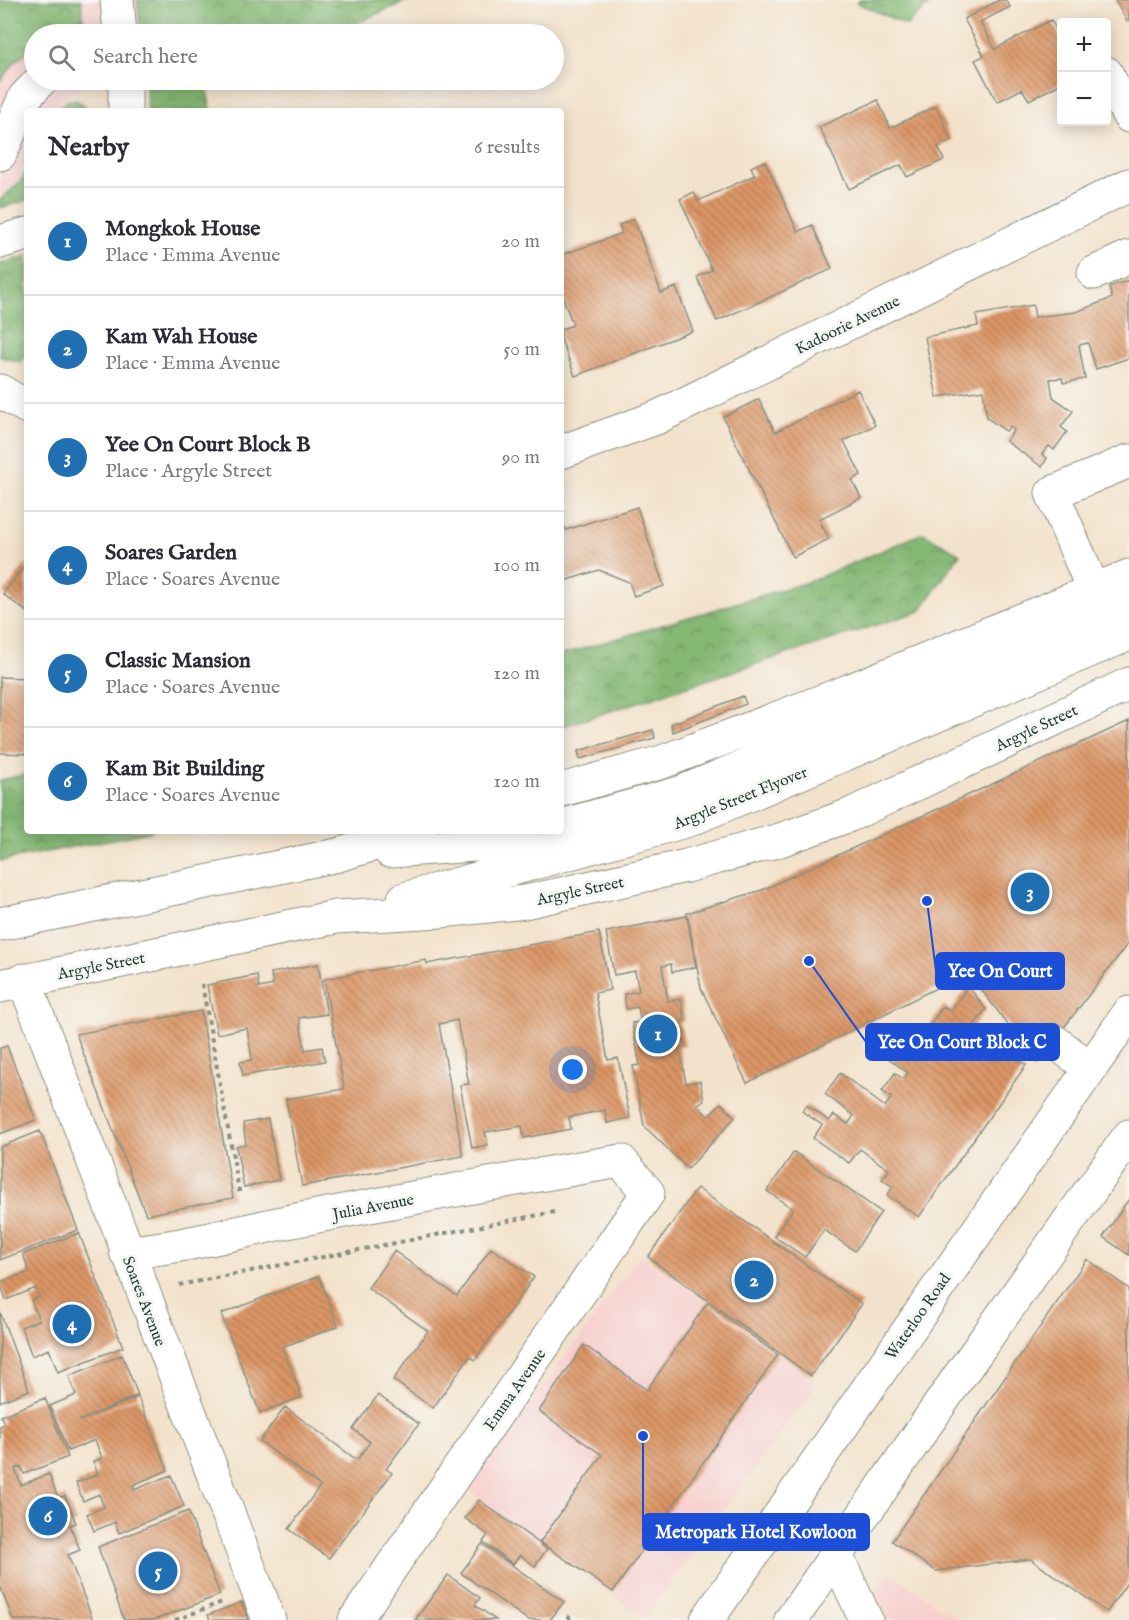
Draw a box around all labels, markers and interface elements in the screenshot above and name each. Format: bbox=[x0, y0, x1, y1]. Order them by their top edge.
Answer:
map controls bbox=[1057, 18, 1111, 126]
button: + bbox=[1057, 18, 1111, 72]
search box bbox=[24, 24, 564, 90]
icon: search bbox=[45, 41, 78, 74]
text: Search here bbox=[93, 43, 198, 71]
button: − bbox=[1057, 72, 1111, 126]
text: Nearby bbox=[48, 131, 129, 164]
text: 6 results bbox=[474, 135, 540, 160]
text: Mongkok House bbox=[105, 215, 260, 243]
text: 1 bbox=[64, 229, 71, 254]
text: 20 m bbox=[501, 229, 540, 254]
text: Place · Emma Avenue bbox=[105, 243, 280, 268]
street label: Kadoorie Avenue bbox=[792, 292, 904, 360]
text: Kam Wah House bbox=[105, 323, 257, 351]
text: 2 bbox=[63, 337, 72, 362]
text: 50 m bbox=[503, 337, 540, 362]
text: Place · Emma Avenue bbox=[105, 351, 280, 376]
text: Yee On Court Block B bbox=[105, 431, 311, 459]
text: 3 bbox=[64, 445, 71, 470]
text: 90 m bbox=[502, 445, 540, 470]
text: Place · Argyle Street bbox=[105, 459, 272, 484]
text: Soares Garden bbox=[105, 539, 237, 567]
text: 4 bbox=[63, 553, 72, 578]
text: 100 m bbox=[493, 553, 540, 578]
text: Place · Soares Avenue bbox=[105, 567, 280, 592]
text: Classic Mansion bbox=[105, 647, 251, 675]
text: 5 bbox=[64, 661, 71, 686]
text: 120 m bbox=[494, 661, 540, 686]
text: Place · Soares Avenue bbox=[105, 675, 280, 700]
street label: Argyle Street bbox=[992, 701, 1082, 757]
text: Kam Bit Building bbox=[105, 755, 264, 783]
street label: Argyle Street Flyover bbox=[670, 763, 811, 835]
text: 6 bbox=[63, 769, 72, 794]
text: 120 m bbox=[494, 769, 540, 794]
text: Place · Soares Avenue bbox=[105, 783, 280, 808]
pin: 3 bbox=[1010, 870, 1050, 914]
street label: Argyle Street bbox=[534, 873, 626, 911]
street label: Argyle Street bbox=[55, 949, 147, 985]
callout: Yee On Court bbox=[936, 953, 1064, 989]
text: Yee On Court bbox=[948, 961, 1053, 984]
pin: 1 bbox=[638, 1012, 678, 1056]
callout: Yee On Court Block C bbox=[866, 1024, 1059, 1060]
text: Yee On Court Block C bbox=[877, 1032, 1047, 1055]
your location bbox=[558, 1055, 587, 1084]
street label: Julia Avenue bbox=[329, 1190, 416, 1226]
street label: Soares Avenue bbox=[117, 1254, 169, 1350]
pin: 2 bbox=[734, 1258, 774, 1302]
street label: Waterloo Road bbox=[881, 1270, 956, 1364]
pin: 4 bbox=[52, 1302, 92, 1346]
street label: Emma Avenue bbox=[480, 1345, 551, 1435]
pin: 6 bbox=[28, 1494, 68, 1538]
callout: Metropark Hotel Kowloon bbox=[643, 1514, 869, 1550]
text: Metropark Hotel Kowloon bbox=[655, 1522, 857, 1545]
pin: 5 bbox=[138, 1548, 178, 1594]

